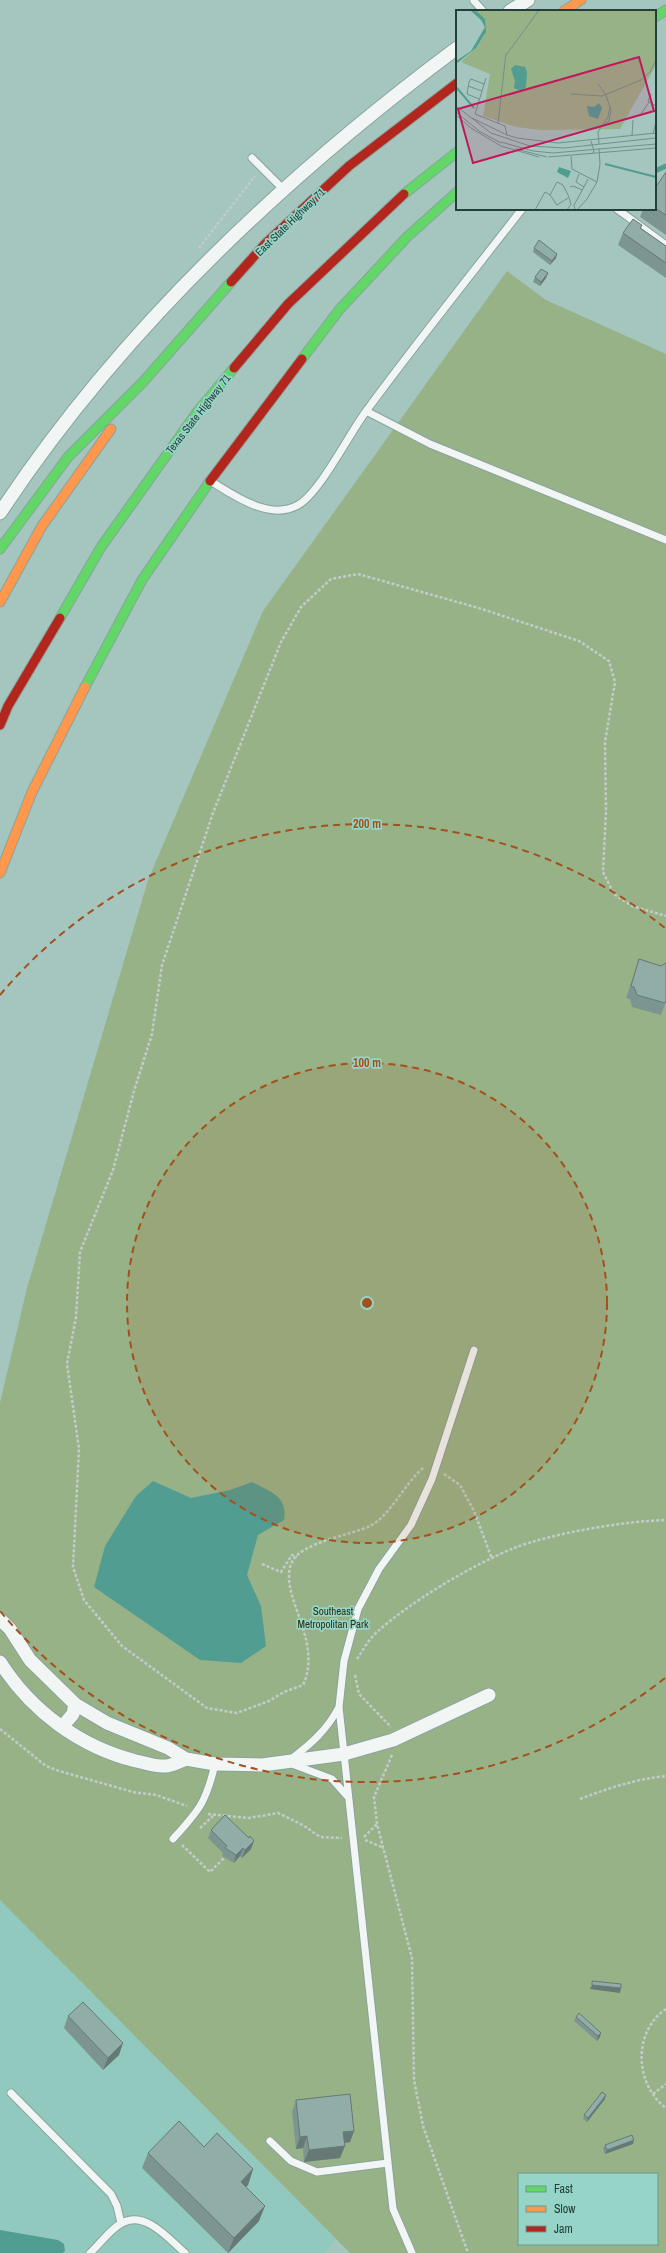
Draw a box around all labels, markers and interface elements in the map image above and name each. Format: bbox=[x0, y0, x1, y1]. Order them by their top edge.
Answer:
inset map bbox=[456, 10, 656, 210]
street label: East State Highway 71 bbox=[252, 185, 328, 259]
street label: Texas State Highway 71 bbox=[163, 371, 233, 457]
text: 200 m bbox=[353, 816, 381, 832]
text: 100 m bbox=[353, 1055, 381, 1071]
centre of rings bbox=[360, 1296, 374, 1310]
park label: Southeast Metropolitan Park bbox=[297, 1604, 369, 1631]
legend bbox=[518, 2173, 658, 2245]
text: Fast bbox=[554, 2181, 573, 2197]
text: Slow bbox=[554, 2201, 576, 2217]
text: Jam bbox=[554, 2221, 573, 2237]

